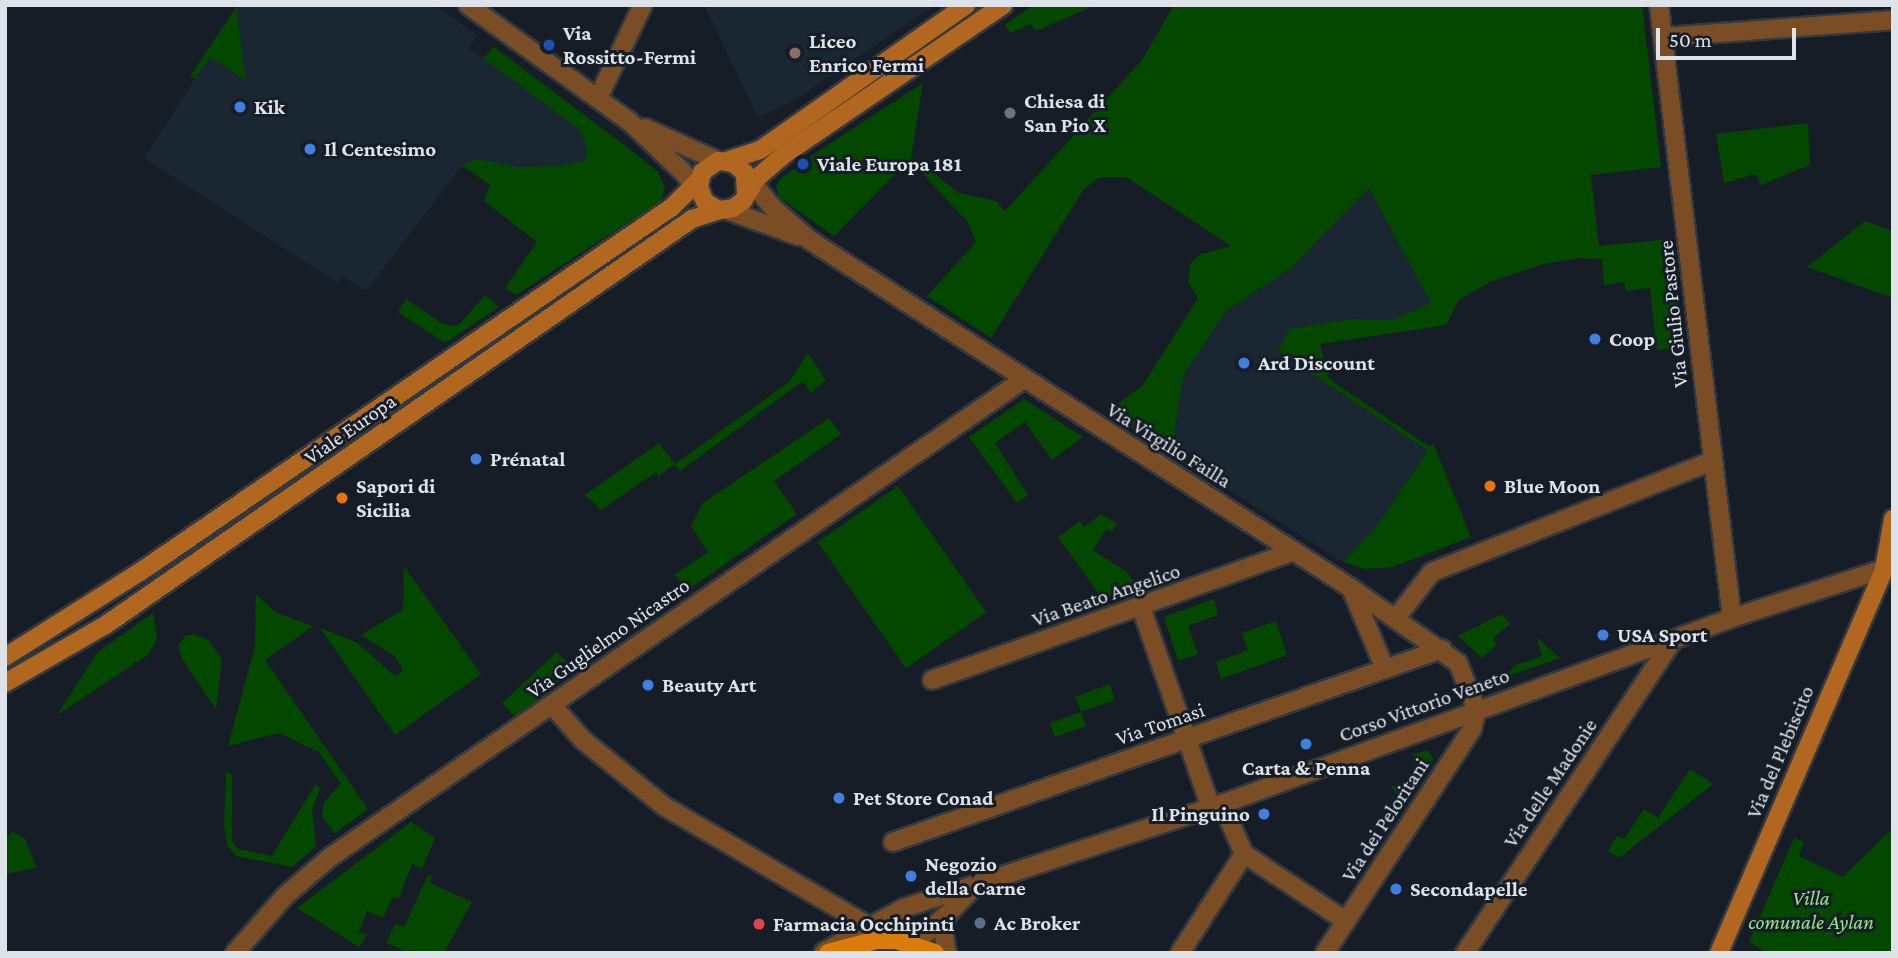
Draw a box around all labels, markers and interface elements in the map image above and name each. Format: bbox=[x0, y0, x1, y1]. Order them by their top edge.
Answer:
scale bar bbox=[1660, 14, 1800, 58]
place label: Via Rossitto-Fermi bbox=[563, 20, 696, 70]
place label: Liceo Enrico Fermi bbox=[809, 28, 924, 78]
text: 50 m bbox=[1669, 28, 1712, 52]
marker: Via Rossitto-Fermi bbox=[541, 37, 557, 53]
marker: Liceo Enrico Fermi bbox=[787, 45, 803, 61]
place label: Chiesa di San Pio X bbox=[1024, 88, 1106, 138]
place label: Kik bbox=[254, 94, 285, 120]
marker: Kik bbox=[232, 99, 248, 115]
marker: Chiesa di San Pio X bbox=[1002, 105, 1018, 121]
place label: Il Centesimo bbox=[324, 136, 436, 162]
marker: Il Centesimo bbox=[302, 141, 318, 157]
place label: Viale Europa 181 bbox=[817, 151, 962, 177]
marker: Viale Europa 181 bbox=[795, 156, 811, 172]
street label: Via Giulio Pastore bbox=[1653, 239, 1693, 389]
place label: Coop bbox=[1609, 326, 1655, 352]
marker: Coop bbox=[1587, 331, 1603, 347]
place label: Ard Discount bbox=[1258, 350, 1375, 376]
marker: Ard Discount bbox=[1236, 355, 1252, 371]
street label: Viale Europa bbox=[299, 388, 401, 470]
street label: Via Virgilio Failla bbox=[1102, 397, 1236, 493]
place label: Prénatal bbox=[490, 446, 565, 472]
marker: Prénatal bbox=[468, 451, 484, 467]
place label: Sapori di Sicilia bbox=[356, 473, 435, 523]
place label: Blue Moon bbox=[1504, 473, 1600, 499]
marker: Blue Moon bbox=[1482, 478, 1498, 494]
marker: Sapori di Sicilia bbox=[334, 490, 350, 506]
street label: Via Beato Angelico bbox=[1029, 558, 1183, 632]
street label: Via Guglielmo Nicastro bbox=[522, 572, 694, 704]
place label: USA Sport bbox=[1617, 622, 1707, 648]
marker: USA Sport bbox=[1595, 627, 1611, 643]
street label: Corso Vittorio Veneto bbox=[1335, 662, 1513, 748]
place label: Beauty Art bbox=[662, 672, 756, 698]
marker: Beauty Art bbox=[640, 677, 656, 693]
street label: Via del Plebiscito bbox=[1741, 682, 1819, 822]
street label: Via Tomasi bbox=[1112, 697, 1208, 751]
street label: Via delle Madonie bbox=[1498, 714, 1602, 852]
marker: Carta & Penna bbox=[1298, 736, 1314, 752]
street label: Via dei Peloritani bbox=[1336, 754, 1434, 886]
place label: Carta & Penna bbox=[1242, 755, 1370, 781]
place label: Pet Store Conad bbox=[853, 785, 993, 811]
marker: Pet Store Conad bbox=[831, 790, 847, 806]
place label: Il Pinguino bbox=[1151, 801, 1250, 827]
marker: Il Pinguino bbox=[1256, 806, 1272, 822]
place label: Negozio della Carne bbox=[925, 851, 1026, 901]
marker: Negozio della Carne bbox=[903, 868, 919, 884]
place label: Secondapelle bbox=[1410, 876, 1528, 902]
marker: Secondapelle bbox=[1388, 881, 1404, 897]
park label: Villa comunale Aylan bbox=[1748, 885, 1874, 935]
place label: Ac Broker bbox=[994, 910, 1080, 936]
place label: Farmacia Occhipinti bbox=[773, 911, 954, 937]
marker: Ac Broker bbox=[972, 915, 988, 931]
marker: Farmacia Occhipinti bbox=[751, 916, 767, 932]

